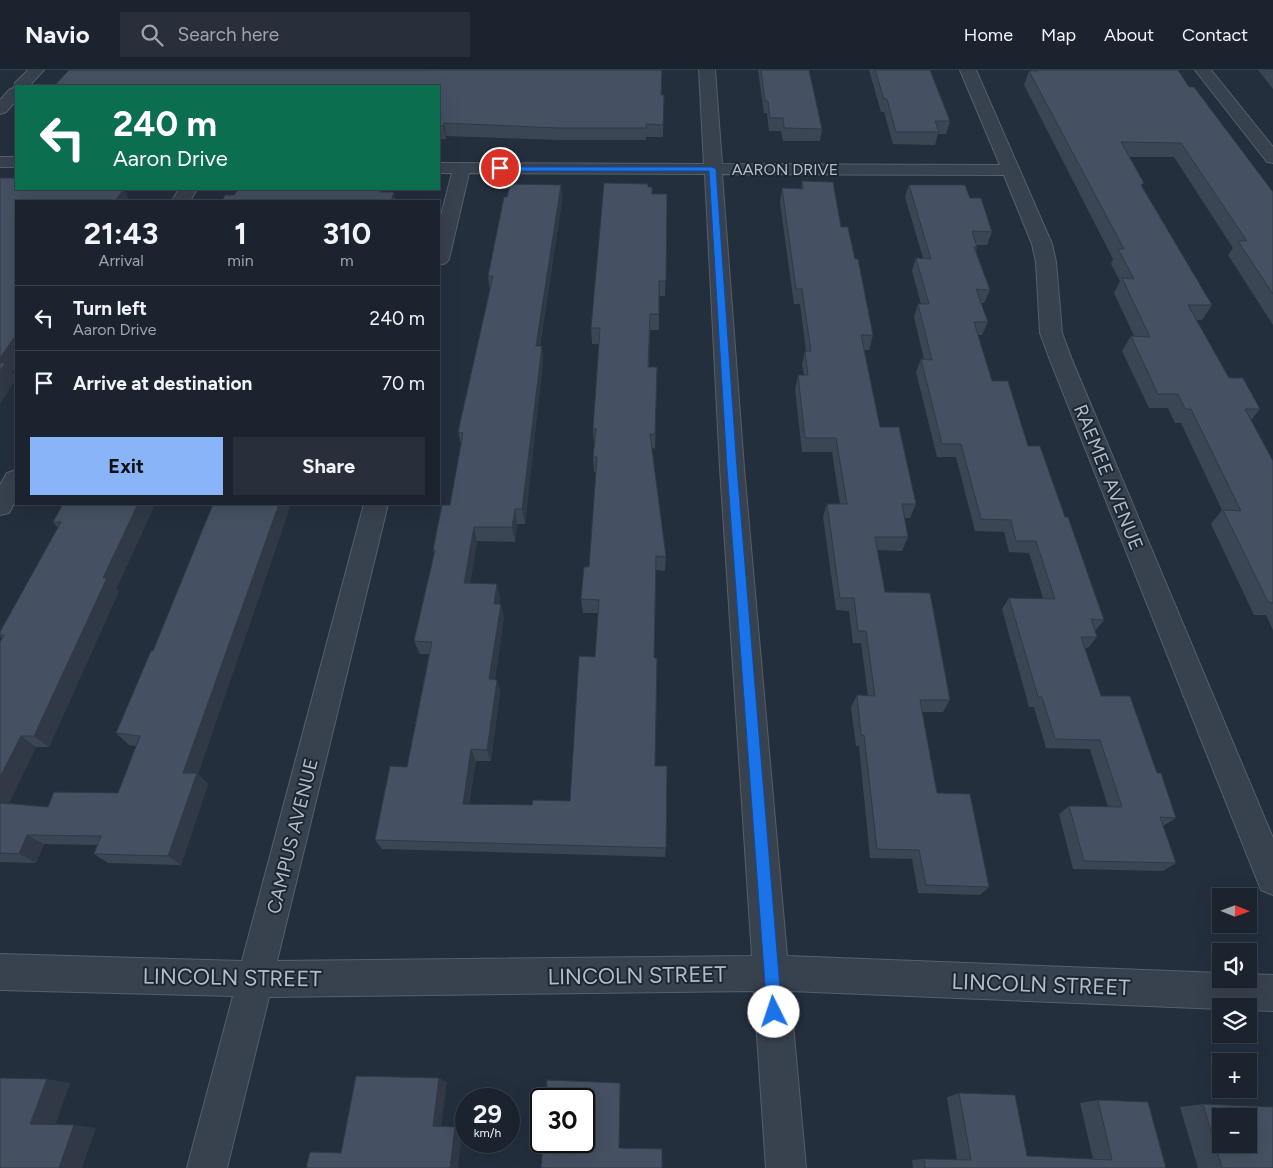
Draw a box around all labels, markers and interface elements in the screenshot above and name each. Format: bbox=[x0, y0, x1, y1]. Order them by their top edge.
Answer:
search box bbox=[120, 12, 470, 57]
text: Navio bbox=[25, 20, 90, 49]
icon: search bbox=[138, 21, 166, 49]
text: Search here bbox=[178, 23, 279, 46]
text: Home bbox=[964, 24, 1013, 46]
text: Map bbox=[1041, 24, 1076, 46]
text: About bbox=[1104, 24, 1154, 46]
text: Contact bbox=[1182, 24, 1248, 46]
text: 240 m bbox=[113, 103, 217, 145]
icon: left bbox=[30, 105, 95, 170]
text: Aaron Drive bbox=[113, 145, 228, 172]
pin bbox=[479, 147, 521, 189]
icon: arrive bbox=[486, 154, 514, 182]
street label: AARON DRIVE bbox=[732, 160, 838, 179]
text: 21:43 bbox=[84, 215, 159, 252]
text: 1 bbox=[234, 215, 247, 252]
text: 310 bbox=[322, 215, 371, 252]
text: Arrival bbox=[99, 251, 144, 270]
text: min bbox=[227, 251, 254, 270]
text: m bbox=[340, 251, 354, 270]
text: Turn left bbox=[73, 297, 147, 320]
icon: left bbox=[30, 304, 58, 332]
text: 240 m bbox=[370, 307, 425, 330]
text: Aaron Drive bbox=[73, 320, 156, 339]
icon: arrive bbox=[30, 369, 58, 397]
text: Arrive at destination bbox=[73, 372, 252, 395]
text: 70 m bbox=[382, 372, 425, 395]
street label: RAEMEE AVENUE bbox=[1069, 401, 1148, 553]
button: Exit bbox=[30, 437, 223, 495]
button: Share bbox=[233, 437, 425, 495]
street label: CAMPUS AVENUE bbox=[262, 756, 323, 916]
north arrow bbox=[1212, 888, 1258, 932]
map controls bbox=[1212, 888, 1257, 1153]
button: sound bbox=[1212, 943, 1257, 988]
street label: LINCOLN STREET bbox=[547, 960, 727, 991]
street label: LINCOLN STREET bbox=[142, 962, 322, 993]
street label: LINCOLN STREET bbox=[951, 968, 1131, 1001]
position arrow bbox=[747, 985, 799, 1037]
button: layers bbox=[1212, 998, 1257, 1043]
button: + bbox=[1212, 1053, 1257, 1098]
speed limit sign: 30 bbox=[530, 1088, 595, 1153]
text: 29 bbox=[473, 1099, 502, 1129]
button: − bbox=[1212, 1108, 1257, 1153]
text: km/h bbox=[474, 1126, 501, 1140]

